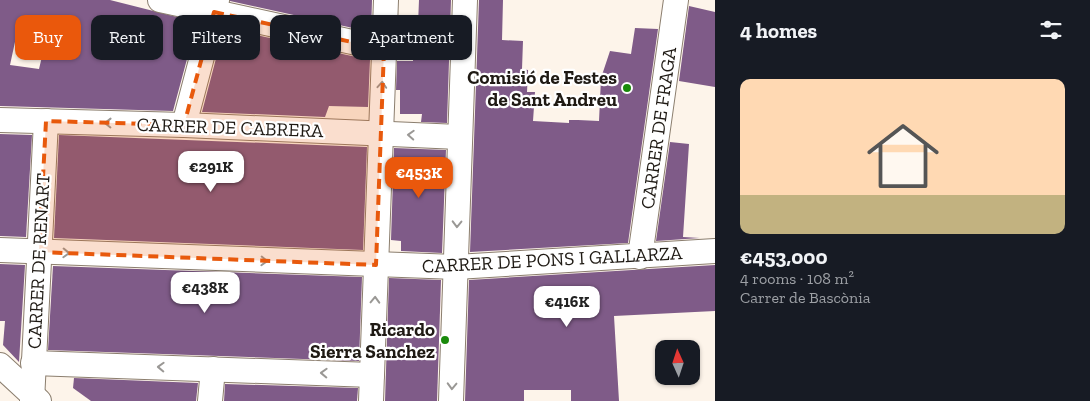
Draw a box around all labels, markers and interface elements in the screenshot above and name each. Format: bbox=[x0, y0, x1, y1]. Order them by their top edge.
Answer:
chip: Buy bbox=[15, 15, 81, 60]
chip: Rent bbox=[91, 15, 163, 60]
chip: Filters bbox=[173, 15, 260, 60]
chip: New bbox=[270, 15, 341, 60]
chip: Apartment bbox=[351, 15, 472, 60]
icon: filters bbox=[1037, 16, 1065, 44]
text: 4 homes bbox=[740, 18, 817, 43]
street label: CARRER DE FRAGA bbox=[636, 45, 681, 211]
place label: Comisió de Festes de Sant Andreu bbox=[467, 66, 617, 111]
one-way arrow bbox=[377, 81, 388, 89]
marker: Comisió de Festes de Sant Andreu bbox=[621, 82, 633, 94]
icon: home bbox=[858, 111, 948, 201]
street label: CARRER DE CABRERA bbox=[136, 113, 324, 142]
one-way arrow bbox=[104, 118, 112, 128]
one-way arrow bbox=[406, 129, 414, 140]
pin: €291K bbox=[176, 150, 246, 193]
pin: €453K bbox=[384, 156, 454, 199]
text: €291K bbox=[189, 157, 233, 176]
text: €453K bbox=[396, 163, 442, 182]
street label: CARRER DE RENART bbox=[22, 172, 55, 350]
one-way arrow bbox=[452, 220, 462, 228]
street label: CARRER DE PONS I GALLARZA bbox=[421, 241, 683, 278]
text: €453,000 bbox=[740, 244, 828, 269]
one-way arrow bbox=[62, 248, 70, 259]
one-way arrow bbox=[260, 255, 268, 266]
text: 4 rooms · 108 m² bbox=[740, 269, 854, 288]
pin: €438K bbox=[170, 272, 240, 314]
text: €438K bbox=[182, 278, 228, 297]
pin: €416K bbox=[532, 286, 602, 328]
text: Carrer de Bascònia bbox=[740, 288, 870, 307]
text: €416K bbox=[545, 292, 589, 311]
one-way arrow bbox=[369, 296, 380, 304]
place label: Ricardo Sierra Sanchez bbox=[310, 318, 435, 363]
marker: Ricardo Sierra Sanchez bbox=[439, 334, 451, 346]
north arrow bbox=[655, 340, 700, 385]
map controls bbox=[655, 340, 700, 385]
one-way arrow bbox=[157, 362, 164, 372]
one-way arrow bbox=[319, 367, 327, 378]
one-way arrow bbox=[447, 382, 457, 390]

